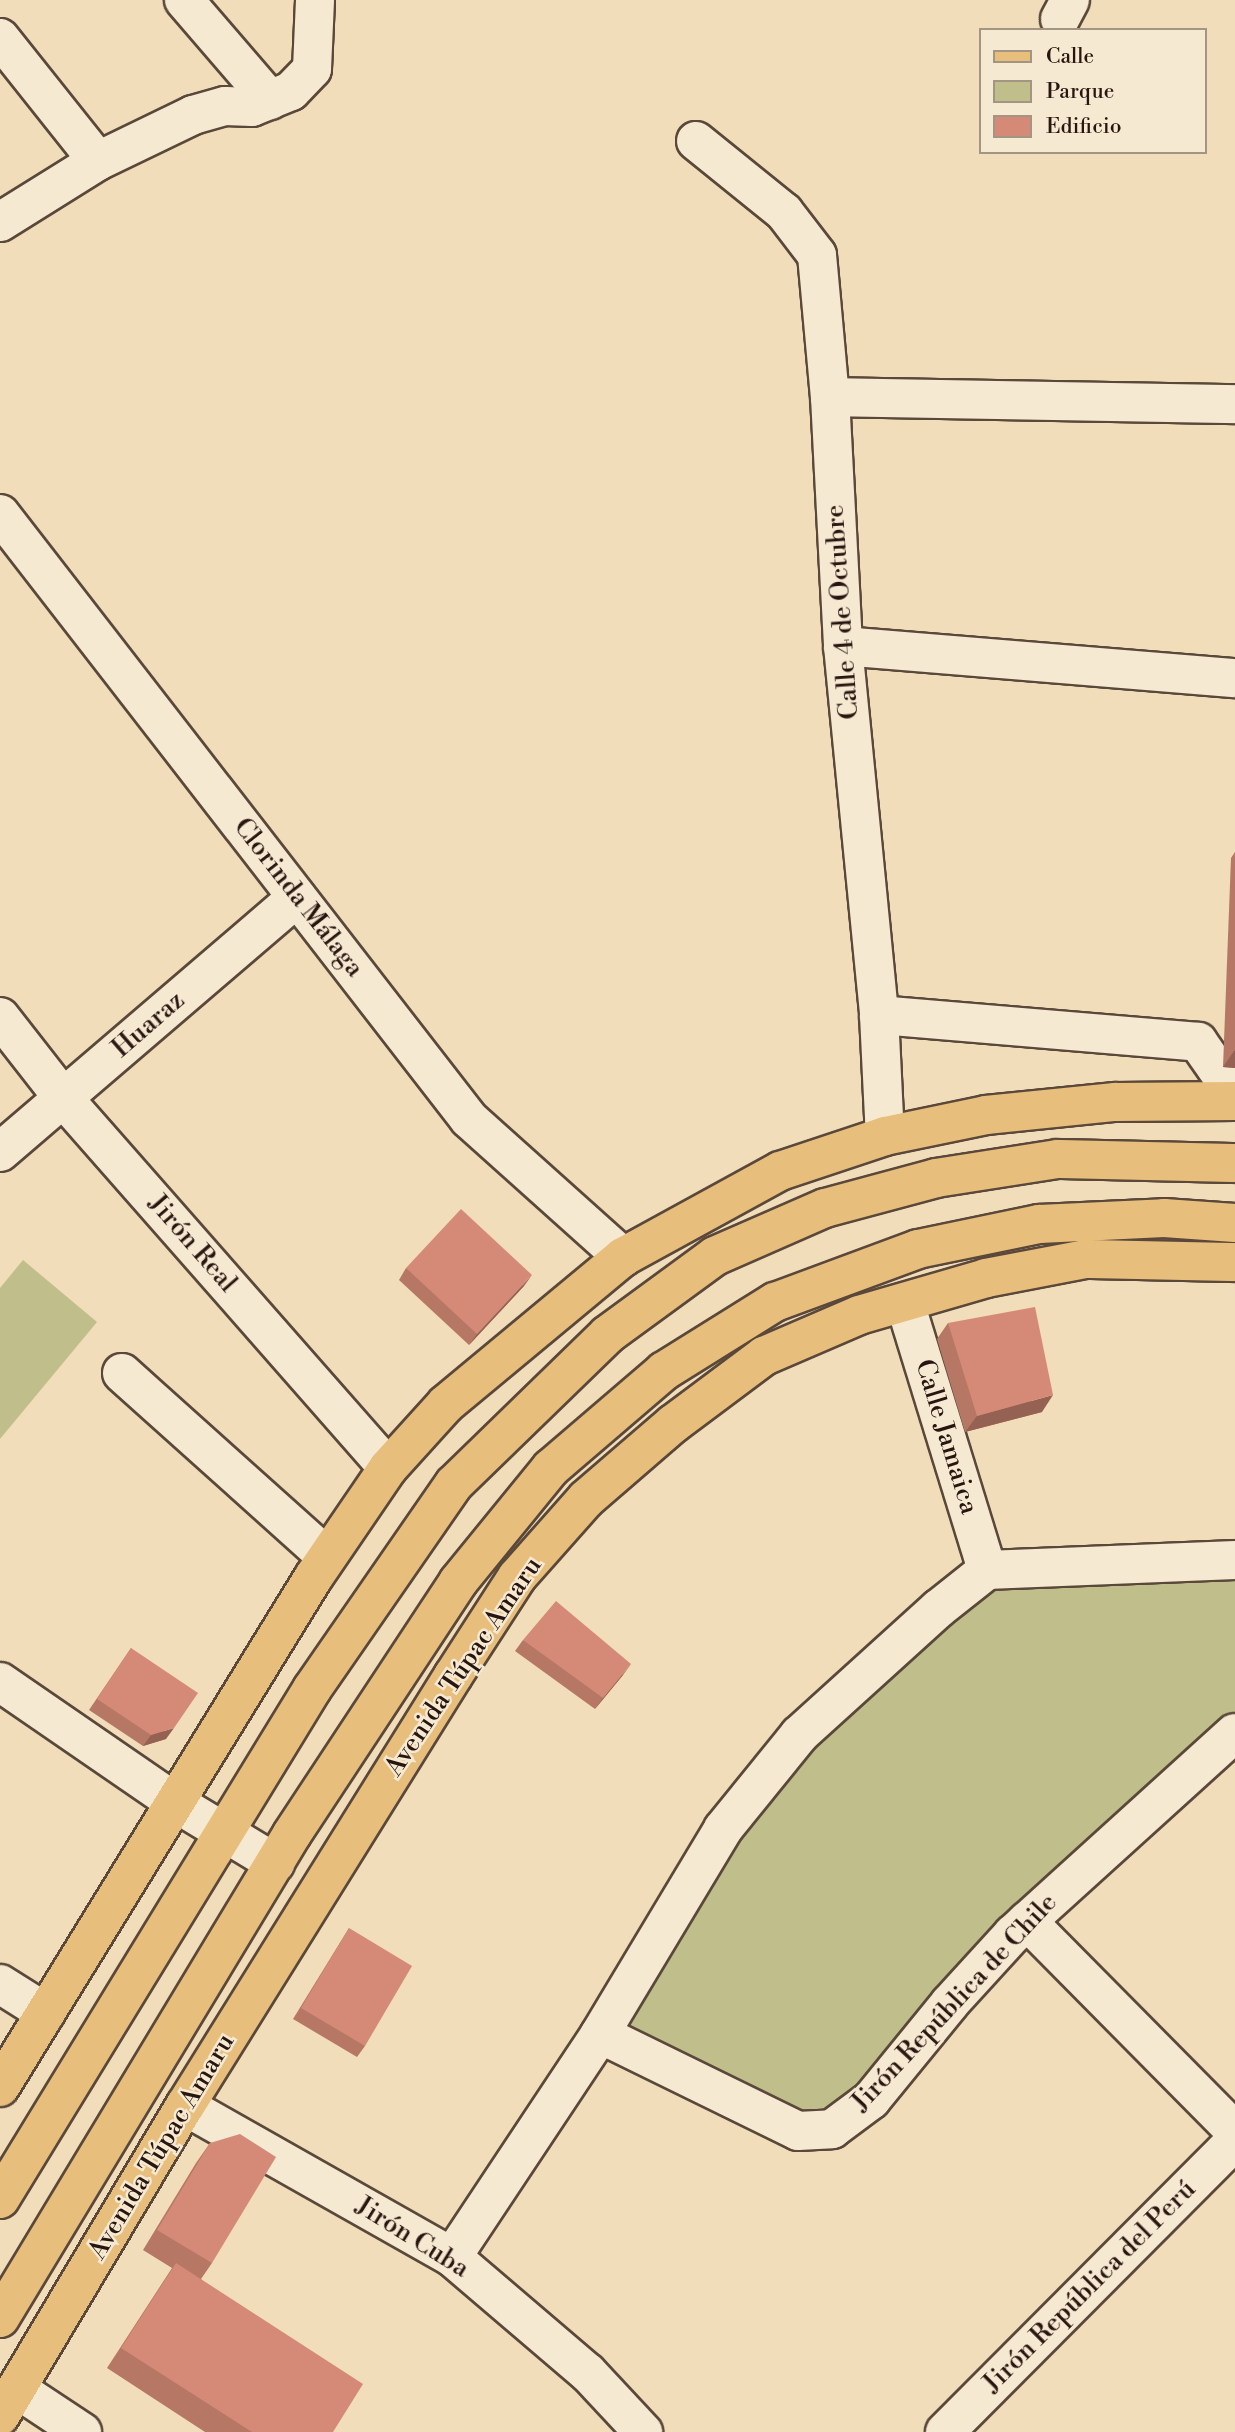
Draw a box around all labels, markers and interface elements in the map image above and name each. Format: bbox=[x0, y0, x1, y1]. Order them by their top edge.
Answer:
legend bbox=[979, 28, 1207, 154]
text: Calle bbox=[1046, 44, 1094, 70]
text: Parque bbox=[1046, 79, 1114, 105]
text: Edificio bbox=[1046, 114, 1122, 140]
street label: Calle 4 de Octubre bbox=[820, 503, 866, 721]
street label: Clorinda Málaga bbox=[226, 812, 370, 984]
street label: Huaraz bbox=[106, 985, 192, 1065]
street label: Jirón Real bbox=[141, 1189, 243, 1299]
street label: Calle Jamaica bbox=[908, 1356, 984, 1518]
street label: Avenida Túpac Amaru bbox=[379, 1551, 549, 1783]
street label: Jirón República de Chile bbox=[846, 1888, 1064, 2118]
street label: Avenida Túpac Amaru bbox=[82, 2028, 242, 2266]
street label: Jirón República del Perú bbox=[977, 2174, 1203, 2400]
street label: Jirón Cuba bbox=[350, 2191, 474, 2285]

